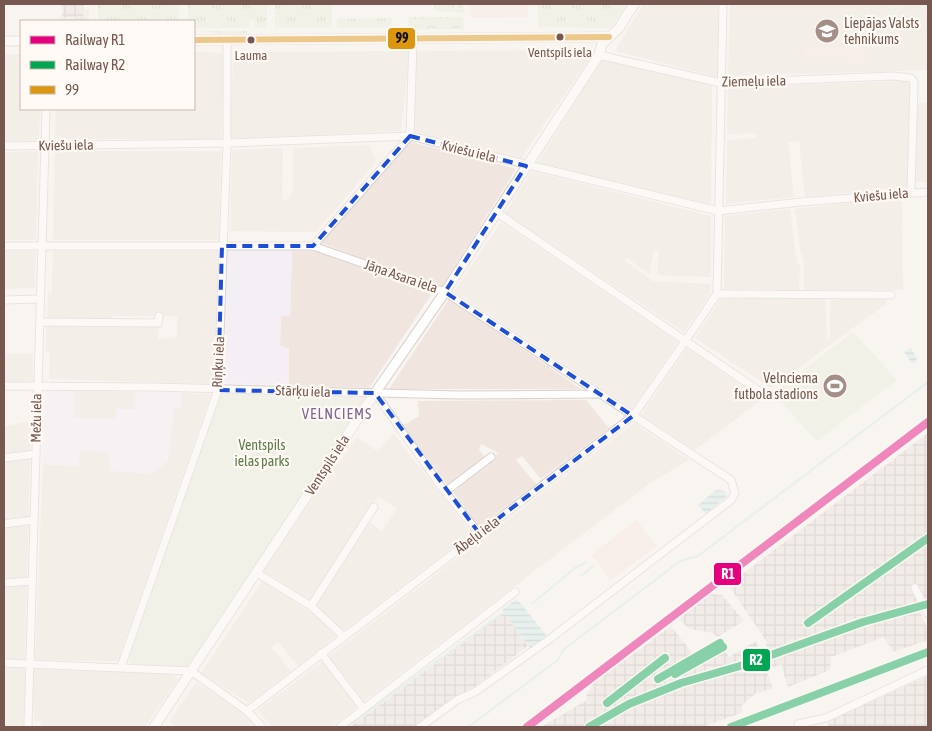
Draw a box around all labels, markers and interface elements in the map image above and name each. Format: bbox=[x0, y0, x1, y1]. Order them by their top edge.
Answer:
place label: Liepājas Valsts tehnikums bbox=[844, 15, 919, 47]
school or university icon: Liepājas Valsts tehnikums bbox=[814, 18, 840, 44]
legend bbox=[20, 20, 195, 110]
line badge: 99 bbox=[387, 27, 416, 50]
text: 99 bbox=[395, 30, 409, 46]
text: Railway R1 bbox=[65, 31, 125, 48]
marker: Ventspils iela bbox=[555, 32, 565, 42]
marker: Lauma bbox=[246, 35, 256, 45]
place label: Ventspils iela bbox=[528, 45, 592, 60]
place label: Lauma bbox=[235, 48, 267, 63]
text: Railway R2 bbox=[65, 56, 125, 73]
street label: Ziemeļu iela bbox=[722, 72, 786, 90]
text: 99 bbox=[65, 81, 79, 98]
street label: Kviešu iela bbox=[38, 137, 94, 153]
street label: Kviešu iela bbox=[440, 137, 498, 165]
street label: Kviešu iela bbox=[853, 185, 909, 205]
street label: Jāņa Asara iela bbox=[362, 256, 440, 296]
street label: Riņķu iela bbox=[209, 336, 227, 388]
place label: Velnciema futbola stadions bbox=[734, 370, 818, 402]
sports icon: Velnciema futbola stadions bbox=[822, 373, 848, 399]
street label: Stārķu iela bbox=[275, 382, 331, 400]
street label: Mežu iela bbox=[28, 393, 44, 443]
district label: VELNCIEMS bbox=[302, 405, 372, 422]
street label: Ventspils iela bbox=[302, 432, 352, 498]
park label: Ventspils ielas parks bbox=[234, 437, 290, 469]
street label: Ābeļu iela bbox=[451, 513, 503, 557]
line badge: R1 bbox=[713, 562, 742, 586]
text: R1 bbox=[721, 566, 735, 582]
line badge: R2 bbox=[742, 648, 771, 672]
text: R2 bbox=[749, 652, 763, 668]

